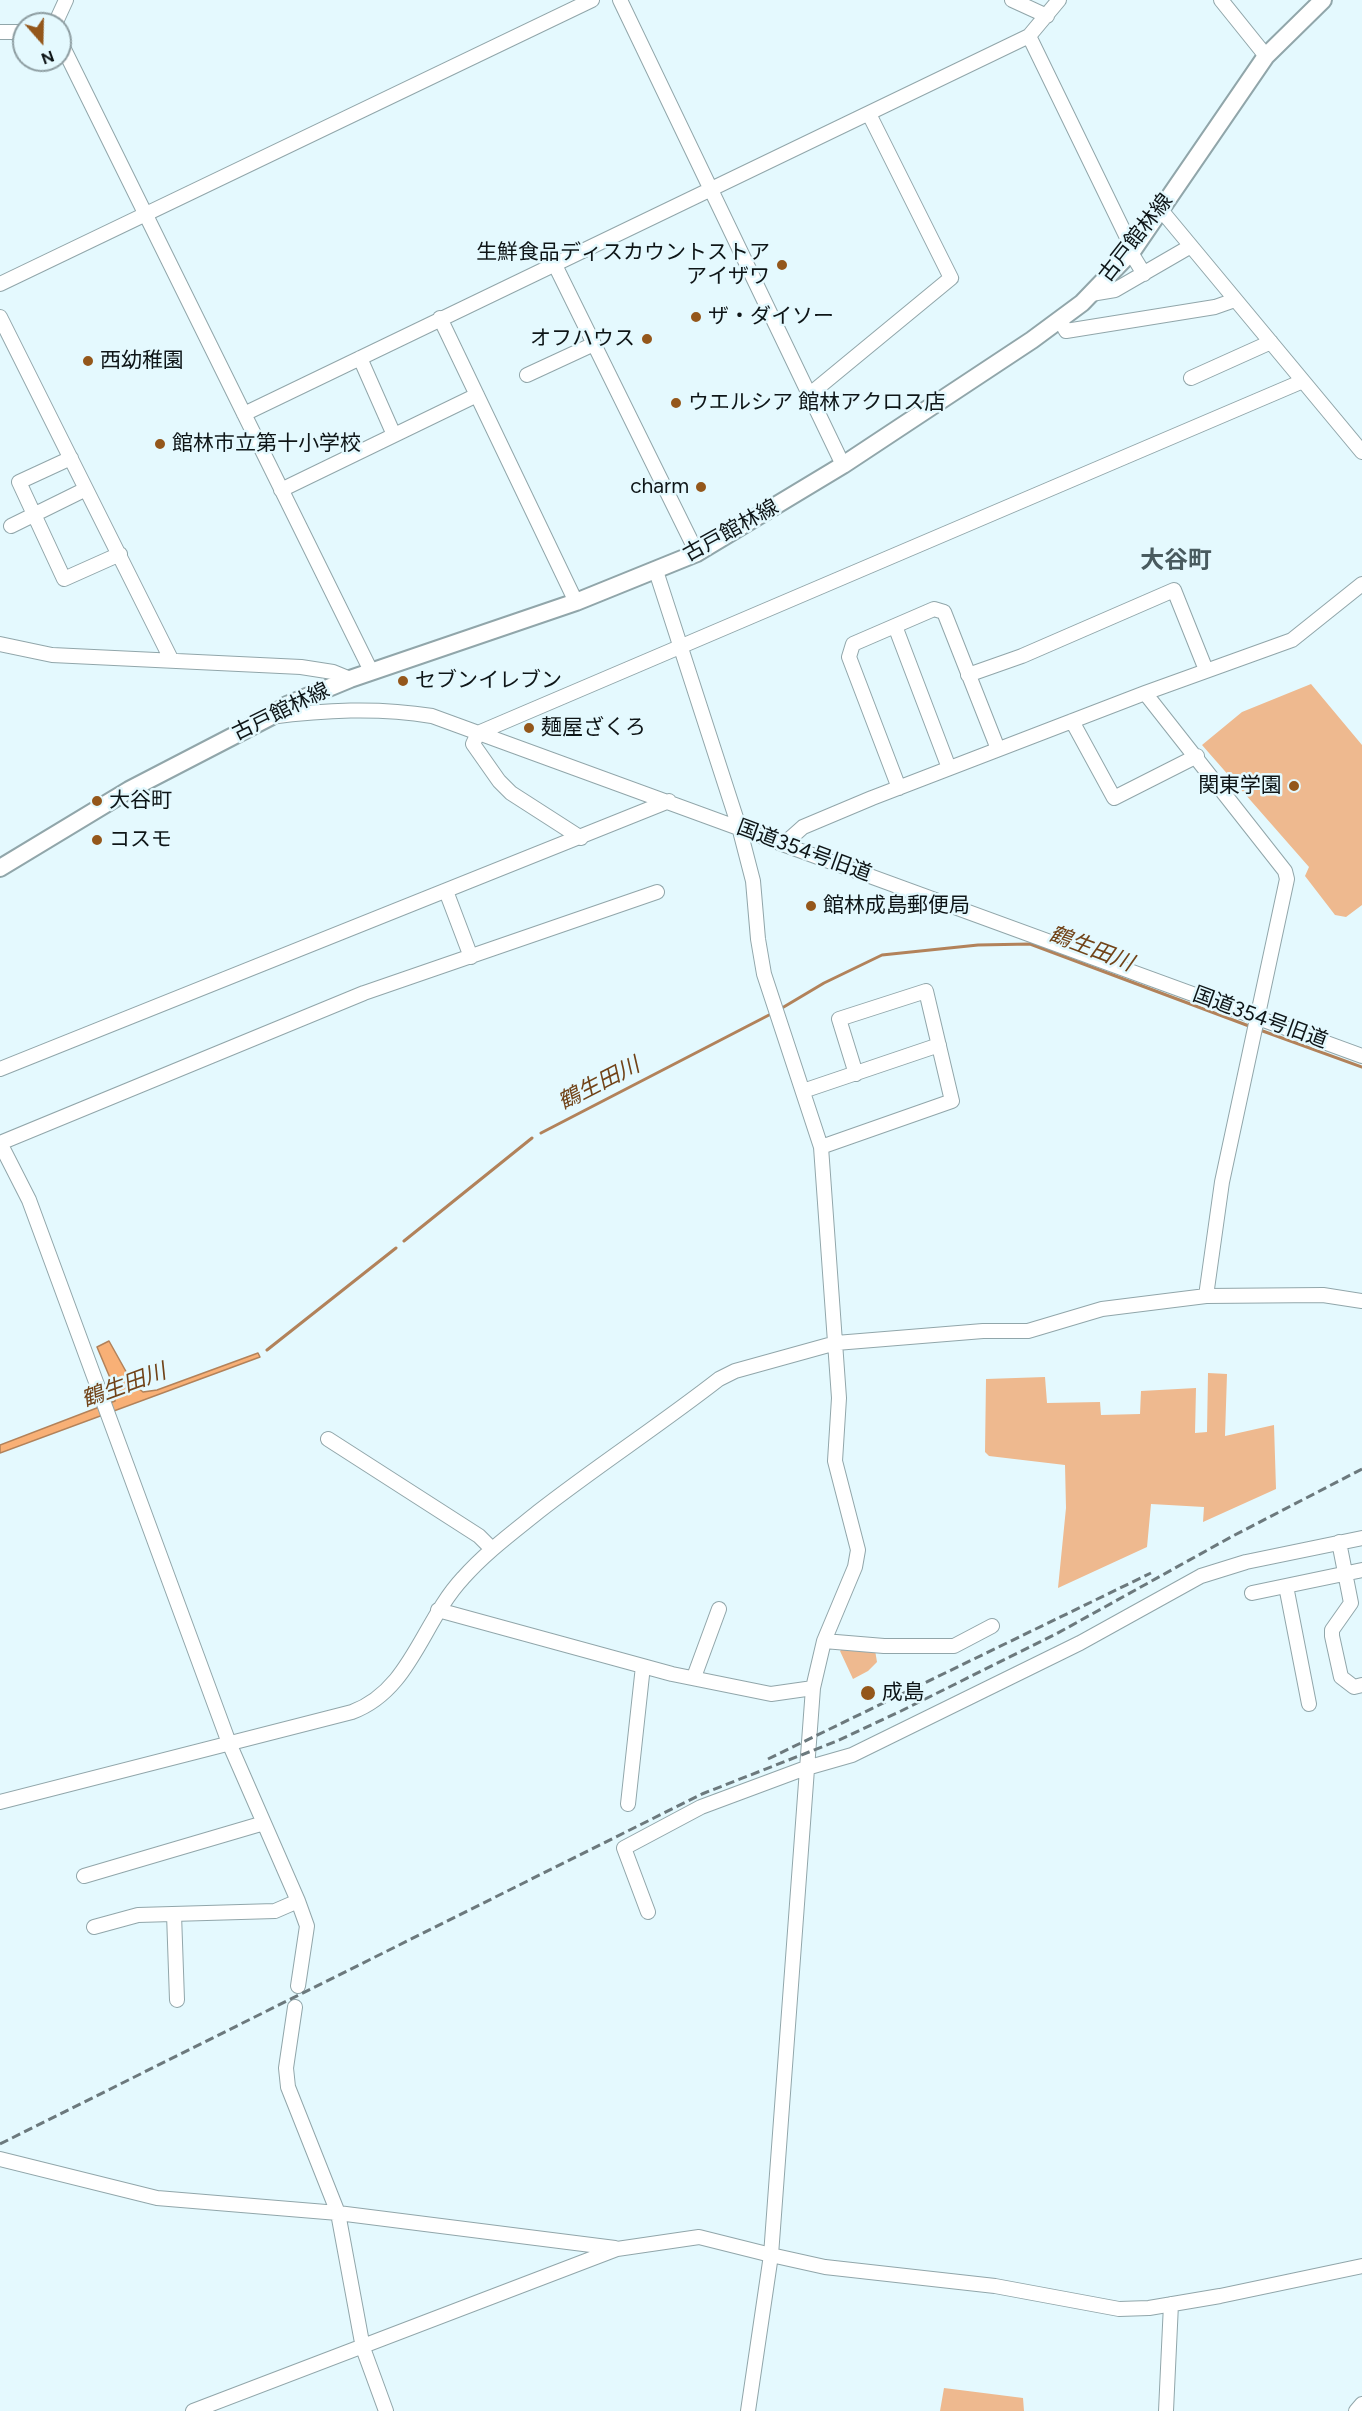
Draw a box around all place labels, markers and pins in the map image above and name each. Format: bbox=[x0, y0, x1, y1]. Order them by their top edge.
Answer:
place label: 生鮮食品ディスカウントストア アイザワ bbox=[476, 240, 770, 290]
marker: 生鮮食品ディスカウントストア アイザワ bbox=[775, 258, 789, 272]
place label: ザ・ダイソー bbox=[708, 304, 834, 330]
marker: ザ・ダイソー bbox=[689, 310, 703, 324]
place label: オフハウス bbox=[530, 326, 635, 352]
marker: オフハウス bbox=[640, 332, 654, 346]
place label: 西幼稚園 bbox=[100, 348, 184, 374]
marker: 西幼稚園 bbox=[81, 354, 95, 368]
place label: ウエルシア 館林アクロス店 bbox=[688, 390, 945, 416]
marker: ウエルシア 館林アクロス店 bbox=[669, 396, 683, 410]
place label: 館林市立第十小学校 bbox=[172, 431, 361, 457]
marker: 館林市立第十小学校 bbox=[153, 437, 167, 451]
place label: charm bbox=[630, 474, 689, 500]
marker: charm bbox=[694, 480, 708, 494]
place label: セブンイレブン bbox=[415, 668, 562, 694]
marker: セブンイレブン bbox=[396, 674, 410, 688]
place label: 麺屋ざくろ bbox=[541, 715, 646, 741]
marker: 麺屋ざくろ bbox=[522, 721, 536, 735]
place label: 関東学園 bbox=[1198, 773, 1282, 799]
marker: 関東学園 bbox=[1287, 779, 1301, 793]
place label: 大谷町 bbox=[109, 788, 172, 814]
marker: 大谷町 bbox=[90, 794, 104, 808]
place label: コスモ bbox=[109, 827, 172, 853]
marker: コスモ bbox=[90, 833, 104, 847]
place label: 館林成島郵便局 bbox=[823, 893, 970, 919]
marker: 館林成島郵便局 bbox=[804, 899, 818, 913]
place label: 成島 bbox=[882, 1680, 924, 1706]
marker: 成島 bbox=[859, 1684, 877, 1702]

